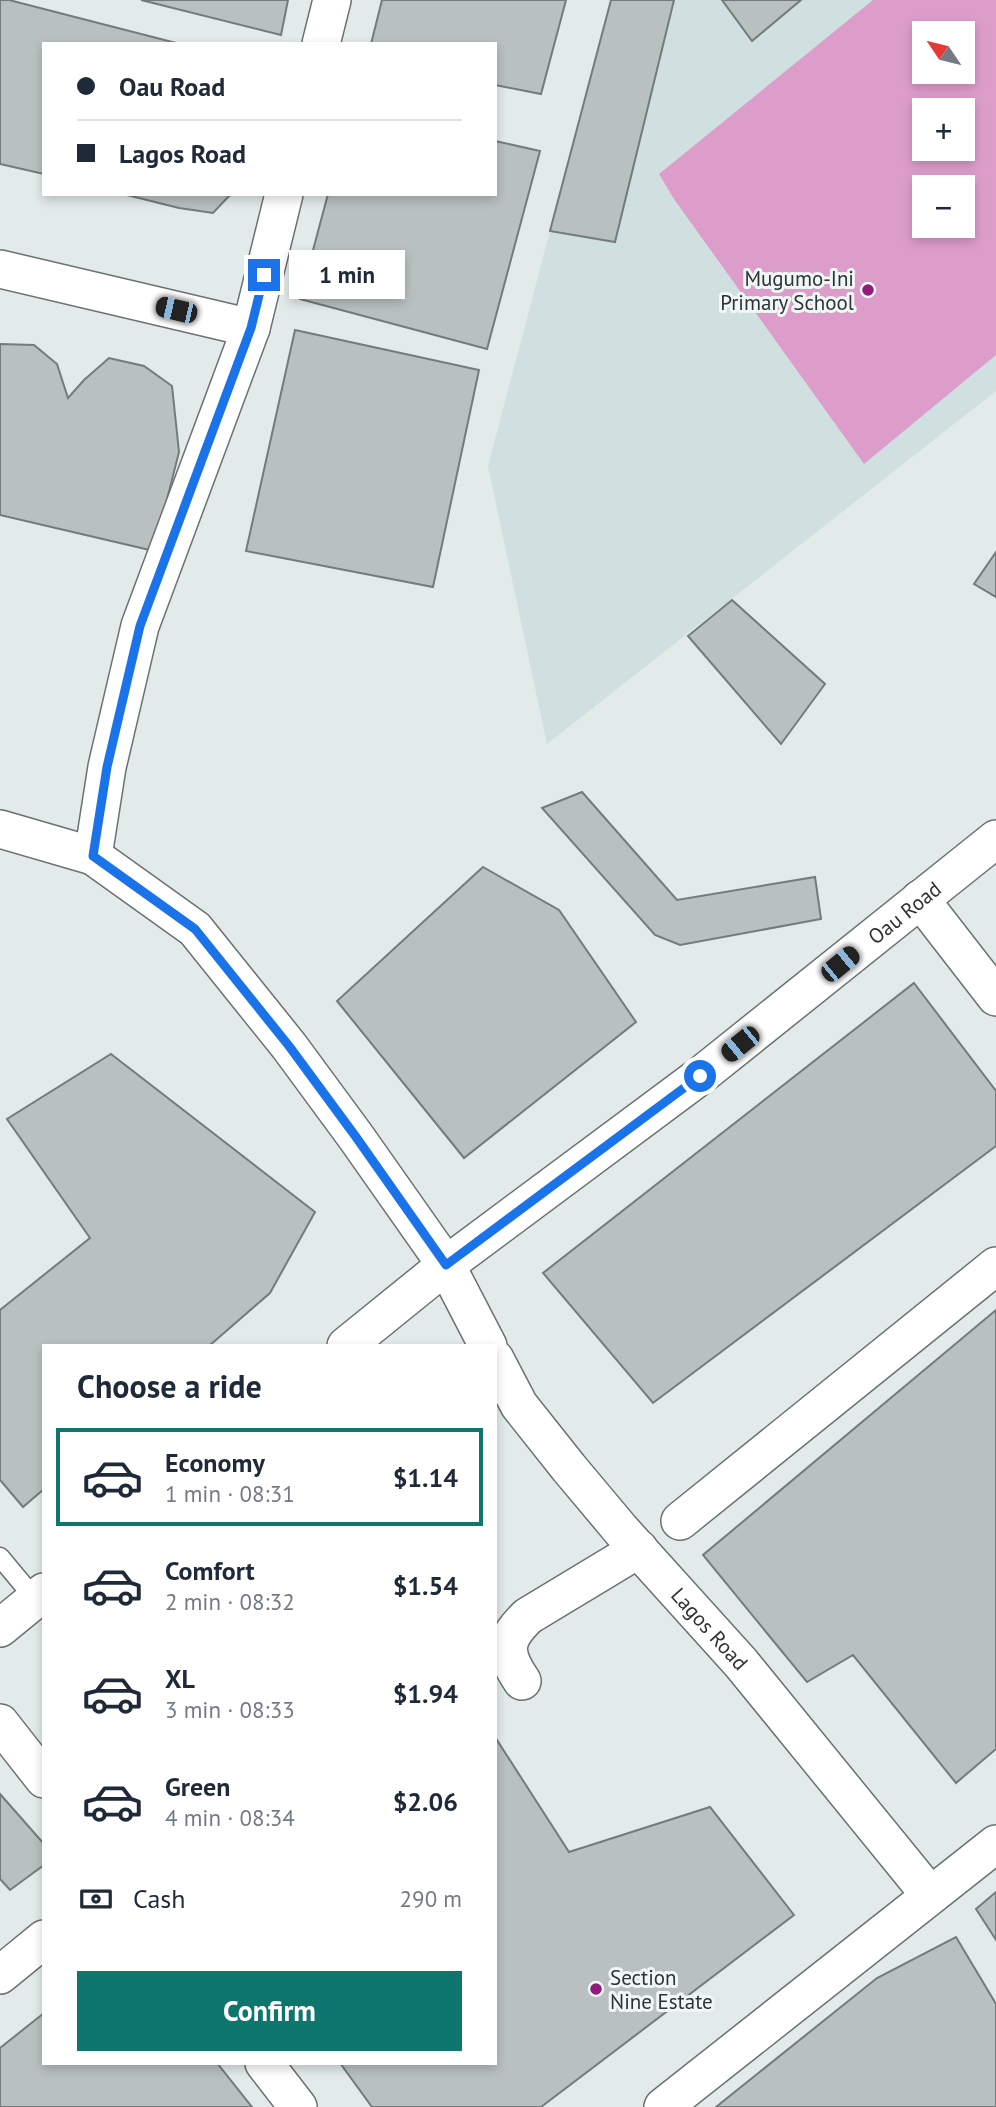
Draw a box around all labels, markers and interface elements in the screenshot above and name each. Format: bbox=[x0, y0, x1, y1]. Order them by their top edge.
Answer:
north arrow bbox=[912, 21, 975, 84]
map controls bbox=[912, 21, 975, 238]
text: Oau Road bbox=[119, 70, 225, 103]
button: + bbox=[912, 98, 975, 161]
text: Lagos Road bbox=[119, 137, 246, 170]
button: − bbox=[912, 175, 975, 238]
callout: 1 min bbox=[288, 250, 404, 300]
route end bbox=[248, 259, 280, 291]
text: 1 min bbox=[319, 260, 375, 289]
place label: Mugumo-Ini Primary School bbox=[720, 265, 854, 316]
marker: Mugumo-Ini Primary School bbox=[860, 282, 876, 298]
car bbox=[154, 295, 199, 325]
street label: Oau Road bbox=[862, 875, 946, 950]
car bbox=[818, 943, 863, 985]
car bbox=[718, 1023, 763, 1065]
route start bbox=[684, 1060, 716, 1092]
text: Choose a ride bbox=[77, 1365, 262, 1407]
icon: car bbox=[81, 1446, 144, 1509]
text: Economy bbox=[165, 1446, 265, 1479]
text: $1.14 bbox=[393, 1461, 458, 1494]
text: 1 min · 08:31 bbox=[165, 1479, 295, 1508]
icon: car bbox=[81, 1554, 144, 1617]
text: Comfort bbox=[165, 1554, 255, 1587]
text: $1.54 bbox=[393, 1569, 458, 1602]
street label: Lagos Road bbox=[666, 1582, 754, 1676]
text: 2 min · 08:32 bbox=[165, 1587, 295, 1616]
icon: car bbox=[81, 1662, 144, 1725]
text: XL bbox=[165, 1662, 195, 1695]
text: $1.94 bbox=[393, 1677, 458, 1710]
text: 3 min · 08:33 bbox=[165, 1695, 295, 1724]
icon: car bbox=[81, 1770, 144, 1833]
text: Green bbox=[165, 1770, 230, 1803]
text: $2.06 bbox=[393, 1785, 458, 1818]
text: 4 min · 08:34 bbox=[165, 1803, 295, 1832]
icon: cash bbox=[77, 1880, 115, 1918]
text: Cash bbox=[133, 1882, 185, 1915]
text: 290 m bbox=[400, 1884, 462, 1913]
place label: Section Nine Estate bbox=[610, 1964, 713, 2015]
button: Confirm bbox=[77, 1971, 462, 2051]
marker: Section Nine Estate bbox=[588, 1981, 604, 1997]

